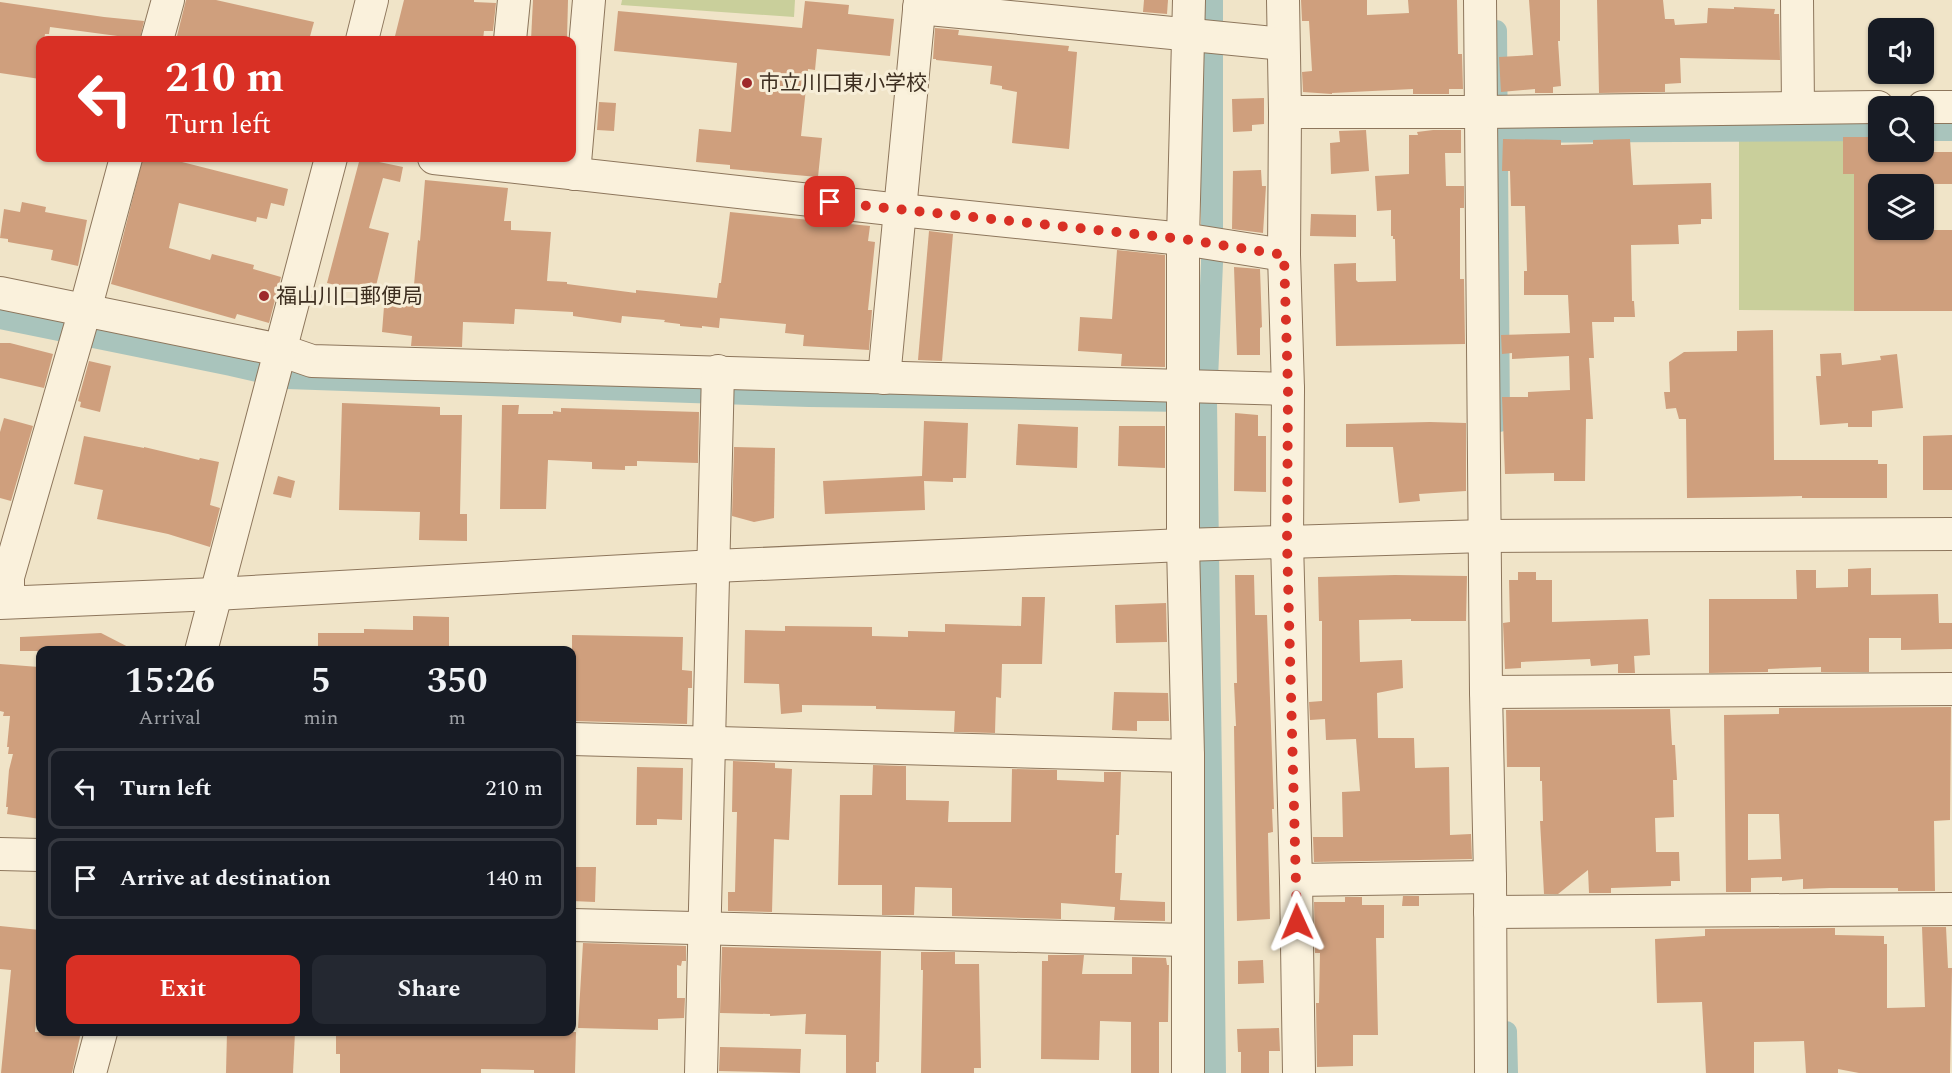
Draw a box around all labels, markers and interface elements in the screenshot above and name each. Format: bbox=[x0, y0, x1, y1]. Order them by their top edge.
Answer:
map controls bbox=[1868, 18, 1934, 240]
button: sound bbox=[1868, 18, 1934, 84]
text: 210 m bbox=[165, 47, 284, 110]
icon: left bbox=[66, 60, 144, 138]
place label: 市立川口東小学校 bbox=[759, 68, 927, 100]
marker: 市立川口東小学校 bbox=[740, 76, 754, 90]
button: search bbox=[1868, 96, 1934, 162]
text: Turn left bbox=[165, 104, 271, 146]
button: layers bbox=[1868, 174, 1934, 240]
pin bbox=[804, 176, 855, 227]
icon: arrive bbox=[813, 185, 846, 218]
place label: 福山川口郵便局 bbox=[276, 281, 423, 313]
marker: 福山川口郵便局 bbox=[257, 289, 271, 303]
text: 15:26 bbox=[124, 654, 215, 709]
text: 5 bbox=[311, 654, 331, 709]
text: 350 bbox=[427, 654, 487, 709]
text: Arrival bbox=[139, 703, 201, 733]
text: min bbox=[303, 703, 338, 733]
text: m bbox=[449, 703, 466, 733]
icon: left bbox=[69, 772, 102, 805]
text: Turn left bbox=[120, 772, 212, 805]
text: 210 m bbox=[486, 772, 543, 805]
icon: arrive bbox=[69, 862, 102, 895]
text: Arrive at destination bbox=[120, 862, 331, 895]
text: 140 m bbox=[486, 862, 543, 895]
position arrow bbox=[1265, 890, 1329, 954]
button: Exit bbox=[66, 955, 300, 1024]
button: Share bbox=[312, 955, 546, 1024]

